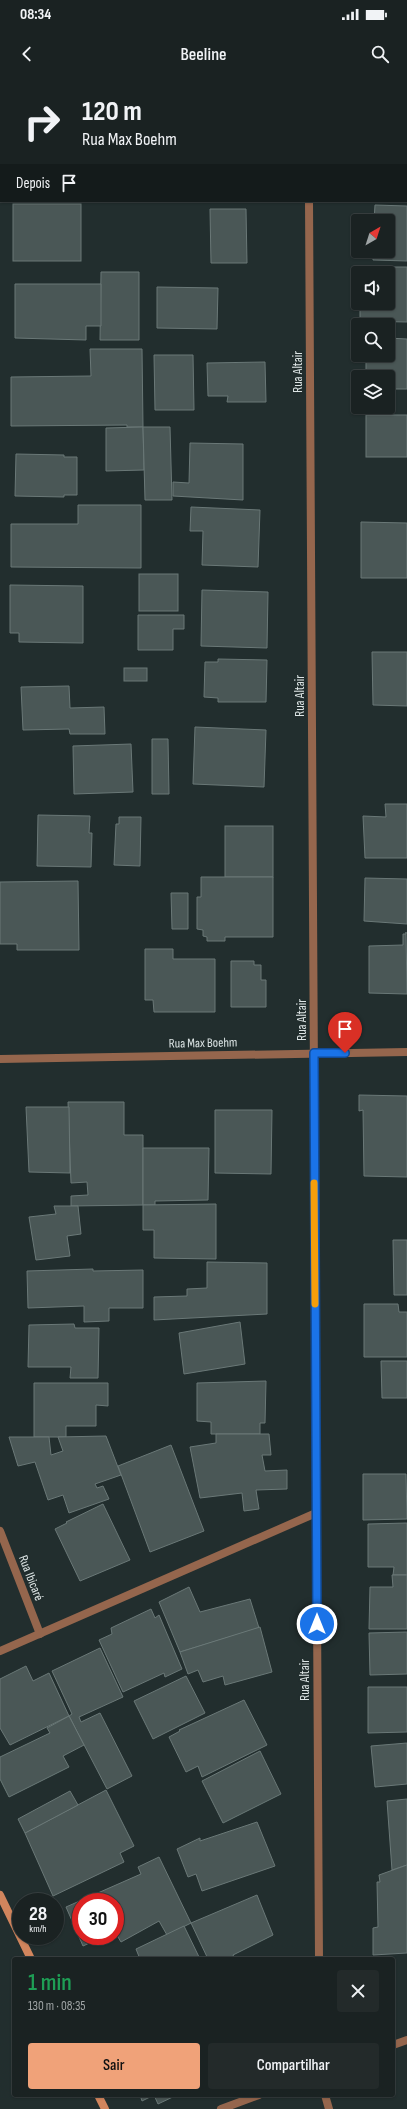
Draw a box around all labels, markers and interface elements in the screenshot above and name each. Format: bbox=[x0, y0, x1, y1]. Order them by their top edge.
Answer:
text: 08:34 bbox=[20, 5, 51, 24]
icon: back bbox=[16, 43, 38, 65]
icon: search bbox=[369, 43, 391, 65]
text: Beeline bbox=[180, 44, 227, 65]
text: 120 m bbox=[82, 95, 142, 128]
icon: right bbox=[16, 96, 68, 148]
text: Rua Max Boehm bbox=[82, 129, 177, 150]
icon: arrive bbox=[58, 172, 80, 194]
text: Depois bbox=[16, 174, 50, 193]
north arrow bbox=[351, 214, 395, 258]
map controls bbox=[351, 214, 395, 414]
button: sound bbox=[351, 266, 395, 310]
button: search bbox=[351, 318, 395, 362]
street label: Rua Altair bbox=[290, 351, 306, 393]
button: layers bbox=[351, 370, 395, 414]
street label: Rua Altair bbox=[292, 675, 308, 717]
street label: Rua Altair bbox=[294, 999, 310, 1041]
pin bbox=[328, 1012, 362, 1053]
icon: arrive bbox=[334, 1018, 356, 1040]
street label: Rua Max Boehm bbox=[169, 1034, 237, 1052]
street label: Rua Ibicaré bbox=[15, 1553, 47, 1603]
position arrow bbox=[296, 1603, 338, 1645]
street label: Rua Altair bbox=[297, 1659, 313, 1701]
speed limit sign: 30 bbox=[72, 1893, 124, 1945]
text: 28 bbox=[29, 1902, 47, 1926]
text: km/h bbox=[29, 1923, 47, 1935]
text: 1 min bbox=[28, 1968, 72, 1997]
button: close bbox=[337, 1970, 379, 2012]
text: 130 m · 08:35 bbox=[28, 1998, 86, 2014]
button: Sair bbox=[28, 2043, 200, 2089]
button: Compartilhar bbox=[208, 2043, 379, 2089]

